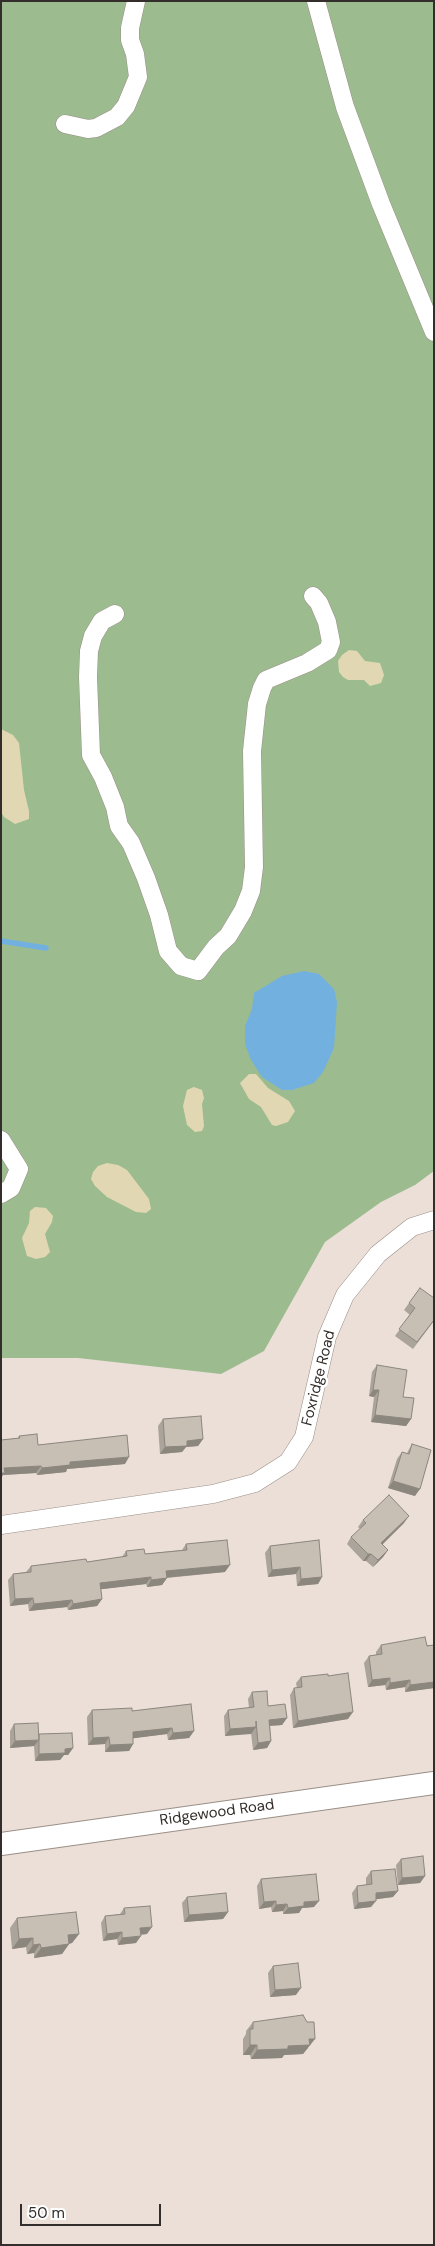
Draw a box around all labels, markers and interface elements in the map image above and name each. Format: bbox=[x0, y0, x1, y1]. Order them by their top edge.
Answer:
street label: Foxridge Road bbox=[298, 1328, 340, 1428]
street label: Ridgewood Road bbox=[159, 1796, 275, 1830]
scale bar bbox=[22, 2194, 164, 2226]
text: 50 m bbox=[28, 2203, 65, 2223]

